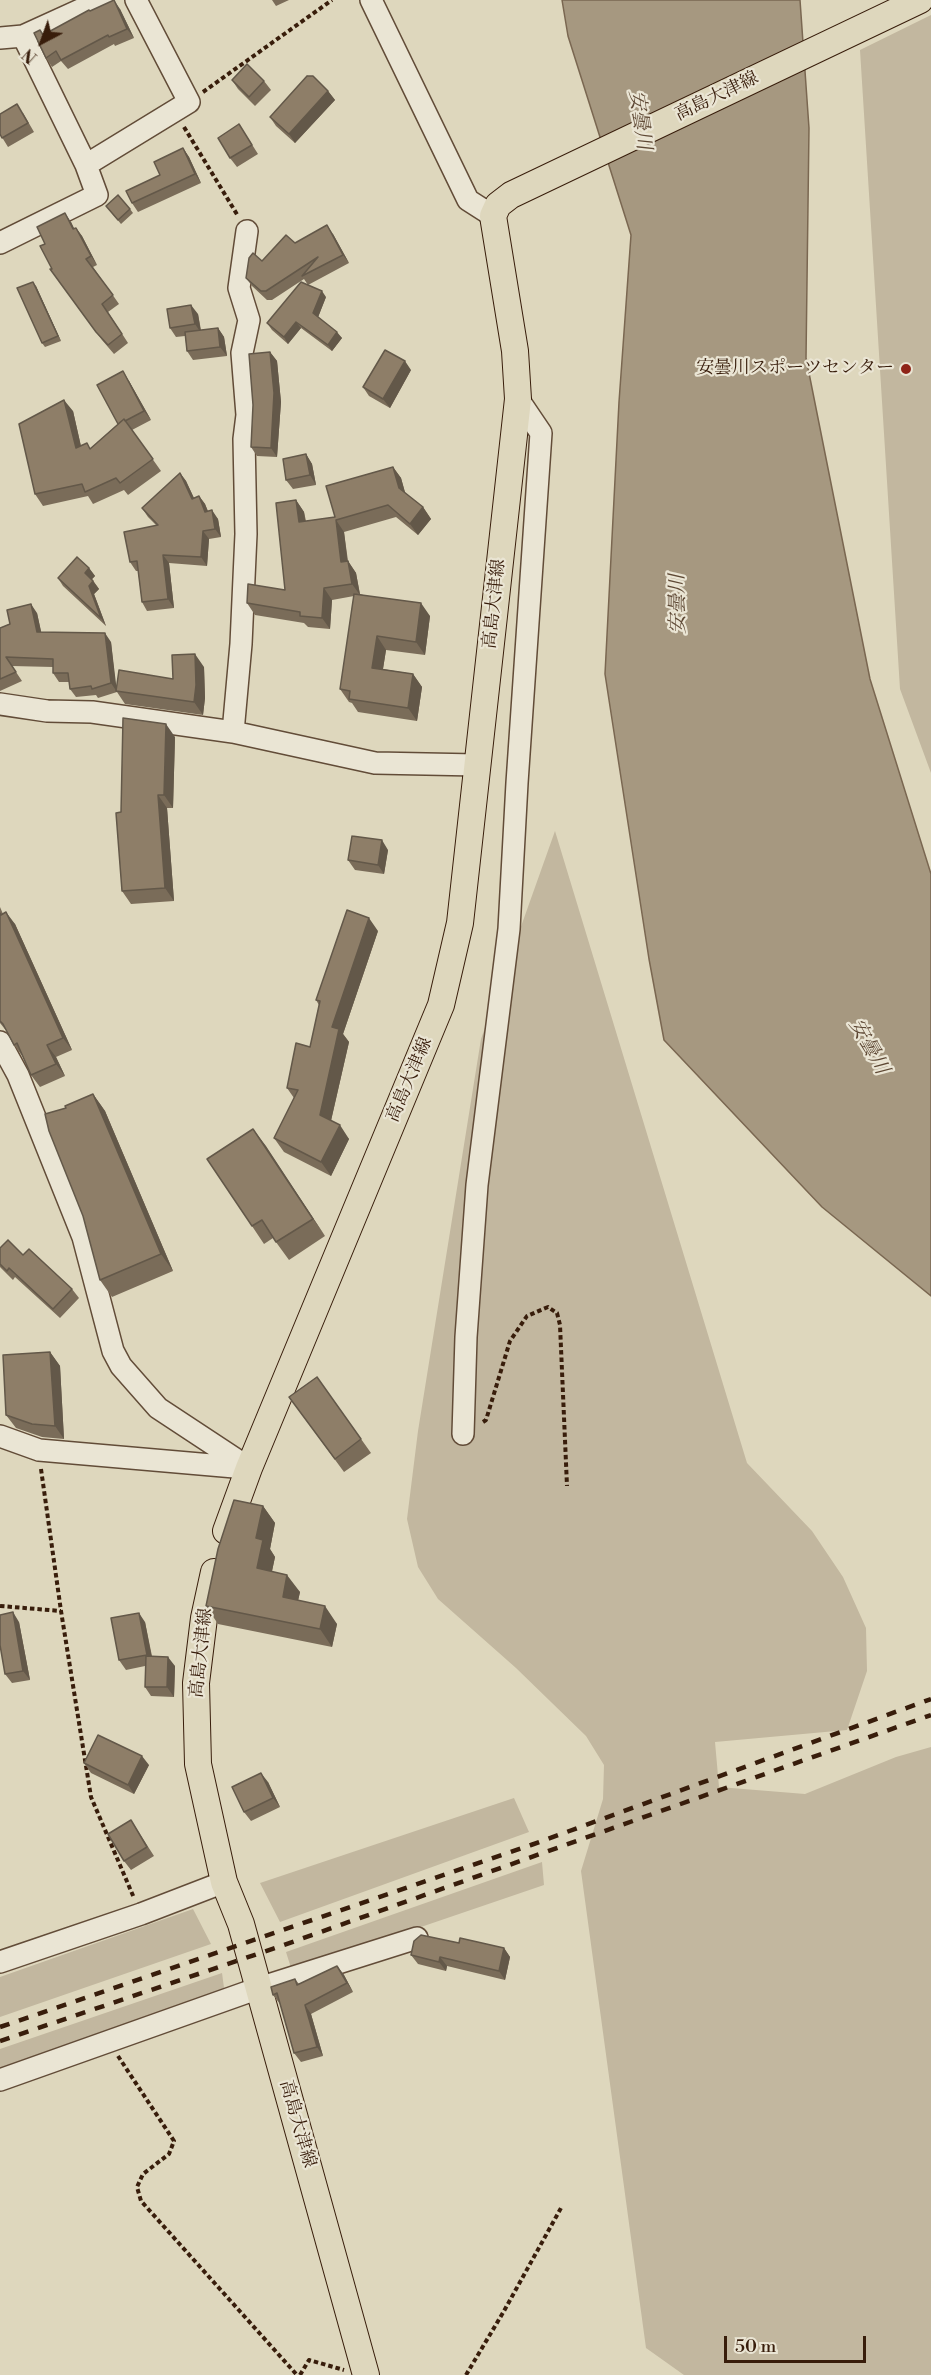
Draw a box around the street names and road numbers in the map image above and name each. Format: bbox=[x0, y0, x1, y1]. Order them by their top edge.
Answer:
street label: 高島大津線 bbox=[672, 68, 762, 126]
street label: 高島大津線 bbox=[480, 558, 510, 650]
street label: 高島大津線 bbox=[382, 1034, 438, 1126]
street label: 高島大津線 bbox=[187, 1607, 217, 1699]
street label: 高島大津線 bbox=[274, 2078, 320, 2170]

